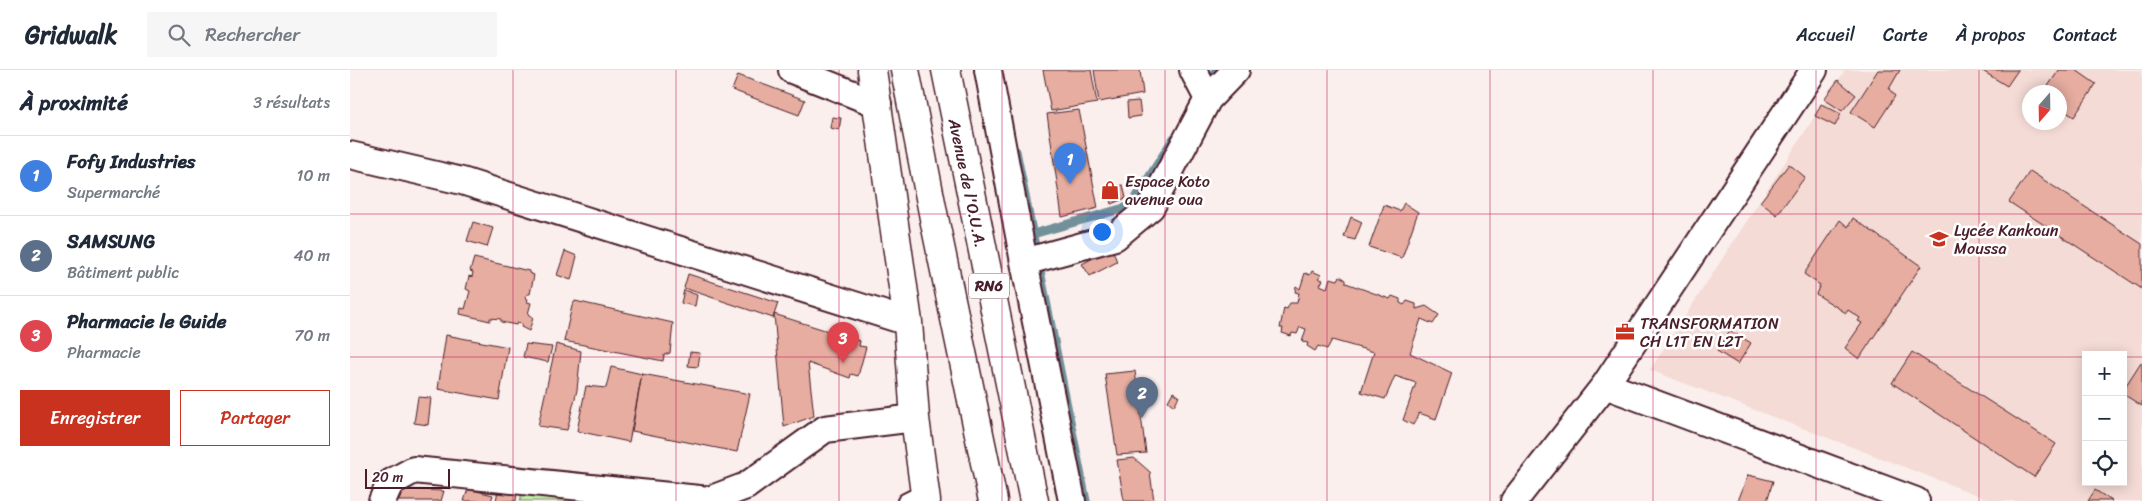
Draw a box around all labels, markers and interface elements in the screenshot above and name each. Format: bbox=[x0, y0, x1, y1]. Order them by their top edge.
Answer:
search box bbox=[147, 12, 497, 57]
text: Gridwalk bbox=[25, 14, 117, 56]
text: Rechercher bbox=[205, 18, 300, 51]
text: Accueil bbox=[1796, 19, 1855, 51]
text: Carte bbox=[1883, 19, 1928, 51]
text: À propos bbox=[1956, 19, 2025, 51]
text: Contact bbox=[2053, 19, 2117, 51]
icon: search bbox=[165, 21, 193, 49]
text: À proximité bbox=[20, 84, 128, 122]
north arrow bbox=[2022, 85, 2067, 130]
text: 3 résultats bbox=[253, 88, 330, 117]
street label: Avenue de l'O.U.A. bbox=[939, 115, 995, 250]
pin: 1 bbox=[1054, 143, 1086, 184]
text: Fofy Industries bbox=[67, 145, 196, 178]
text: 1 bbox=[33, 161, 39, 190]
text: 10 m bbox=[297, 161, 330, 190]
place label: Espace Koto avenue oua bbox=[1125, 167, 1210, 214]
text: Supermarché bbox=[67, 178, 160, 207]
shop icon: Espace Koto avenue oua bbox=[1099, 179, 1121, 201]
place label: Lycée Kankoun Moussa bbox=[1954, 216, 2059, 263]
your location bbox=[1089, 219, 1115, 245]
text: SAMSUNG bbox=[67, 225, 155, 258]
school or university icon: Lycée Kankoun Moussa bbox=[1928, 228, 1950, 250]
text: 2 bbox=[31, 241, 41, 270]
text: 40 m bbox=[293, 241, 330, 270]
text: Bâtiment public bbox=[67, 258, 179, 287]
road number: RN6 bbox=[969, 274, 1009, 298]
text: Pharmacie le Guide bbox=[67, 305, 227, 338]
place label: TRANSFORMATION CH L1T EN L2T bbox=[1640, 309, 1779, 356]
text: 3 bbox=[32, 321, 40, 350]
text: 70 m bbox=[294, 321, 330, 350]
office icon: TRANSFORMATION CH L1T EN L2T bbox=[1614, 321, 1636, 343]
pin: 3 bbox=[827, 322, 859, 363]
text: Pharmacie bbox=[67, 338, 141, 367]
map controls bbox=[2082, 351, 2127, 486]
button: + bbox=[2082, 351, 2127, 396]
pin: 2 bbox=[1126, 377, 1158, 418]
button: Enregistrer bbox=[20, 390, 170, 446]
button: Partager bbox=[180, 390, 330, 446]
button: − bbox=[2082, 396, 2127, 441]
button: locate bbox=[2082, 441, 2127, 486]
text: 20 m bbox=[372, 465, 403, 490]
scale bar bbox=[365, 466, 450, 489]

